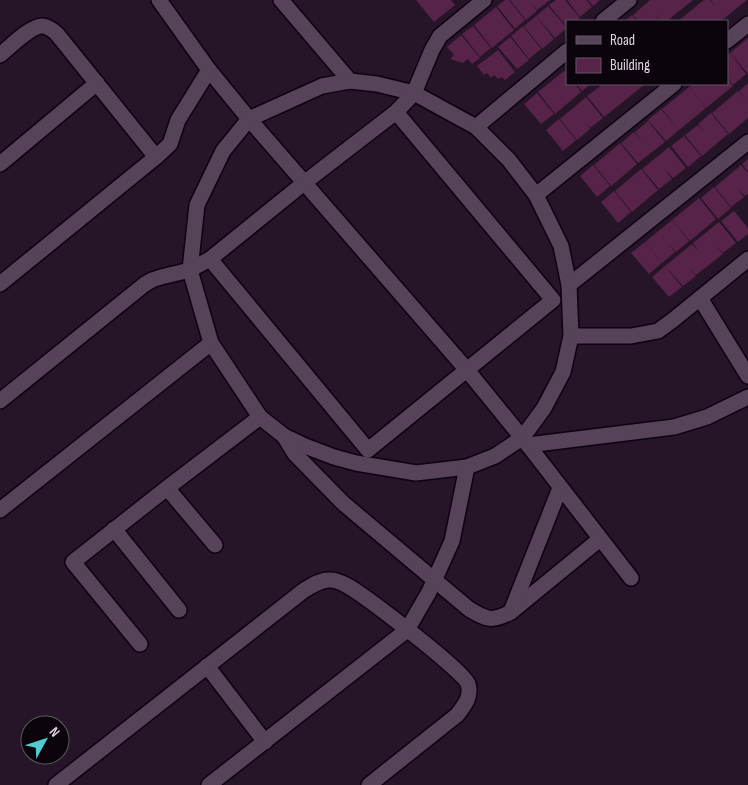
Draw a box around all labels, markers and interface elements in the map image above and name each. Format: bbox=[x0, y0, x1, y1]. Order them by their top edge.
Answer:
legend bbox=[566, 20, 728, 85]
text: Road bbox=[610, 31, 635, 50]
text: Building bbox=[610, 56, 650, 75]
north arrow bbox=[20, 715, 70, 765]
text: N bbox=[46, 724, 63, 740]

